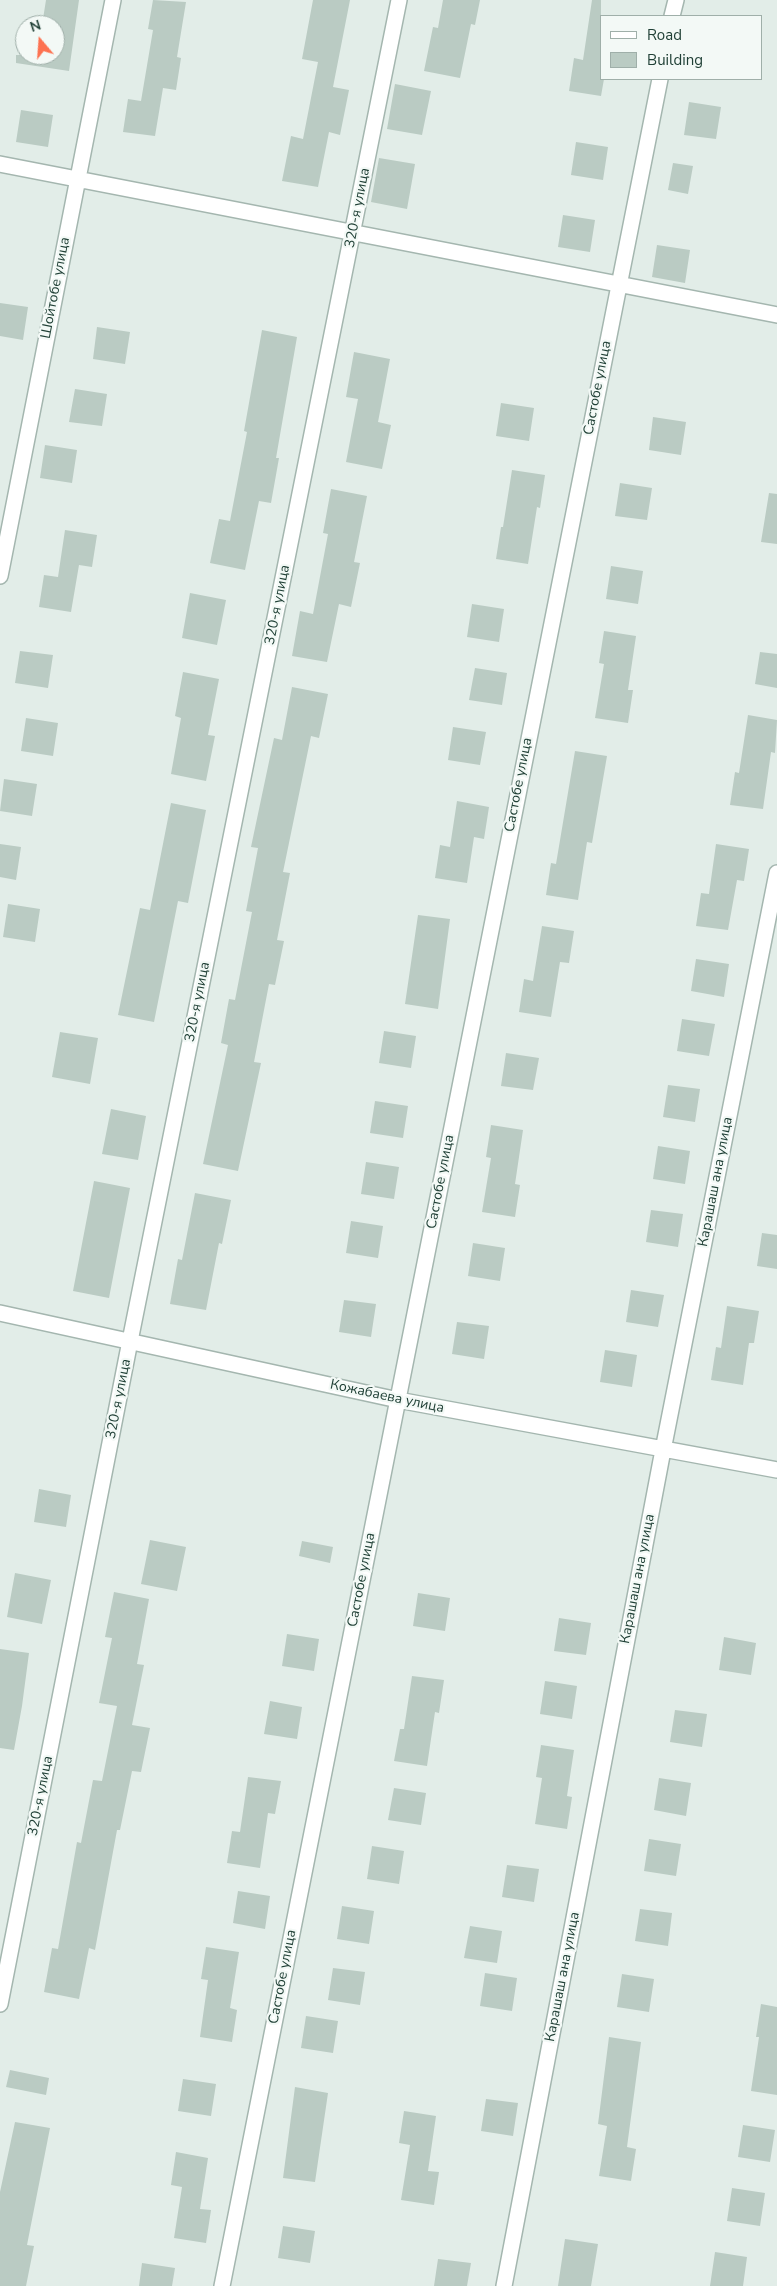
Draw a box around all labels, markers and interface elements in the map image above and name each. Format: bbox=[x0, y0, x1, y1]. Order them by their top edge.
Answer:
north arrow bbox=[15, 15, 65, 65]
legend bbox=[600, 15, 762, 80]
text: N bbox=[28, 16, 43, 37]
text: Road bbox=[647, 25, 682, 45]
text: Building bbox=[647, 50, 703, 70]
street label: 320-я улица bbox=[342, 166, 374, 250]
street label: Шойтобе улица bbox=[38, 236, 74, 340]
street label: Састобе улица bbox=[581, 339, 615, 437]
street label: 320-я улица bbox=[262, 563, 294, 647]
street label: Састобе улица bbox=[502, 736, 536, 834]
street label: 320-я улица bbox=[182, 960, 214, 1044]
street label: Карашаш ана улица bbox=[695, 1116, 737, 1248]
street label: Састобе улица bbox=[424, 1133, 458, 1231]
street label: 320-я улица bbox=[103, 1357, 135, 1441]
street label: Кожабаева улица bbox=[328, 1377, 446, 1417]
street label: Карашаш ана улица bbox=[617, 1513, 659, 1645]
street label: Састобе улица bbox=[345, 1531, 379, 1629]
street label: 320-я улица bbox=[25, 1754, 57, 1838]
street label: Карашаш ана улица bbox=[542, 1911, 584, 2043]
street label: Састобе улица bbox=[266, 1928, 300, 2026]

